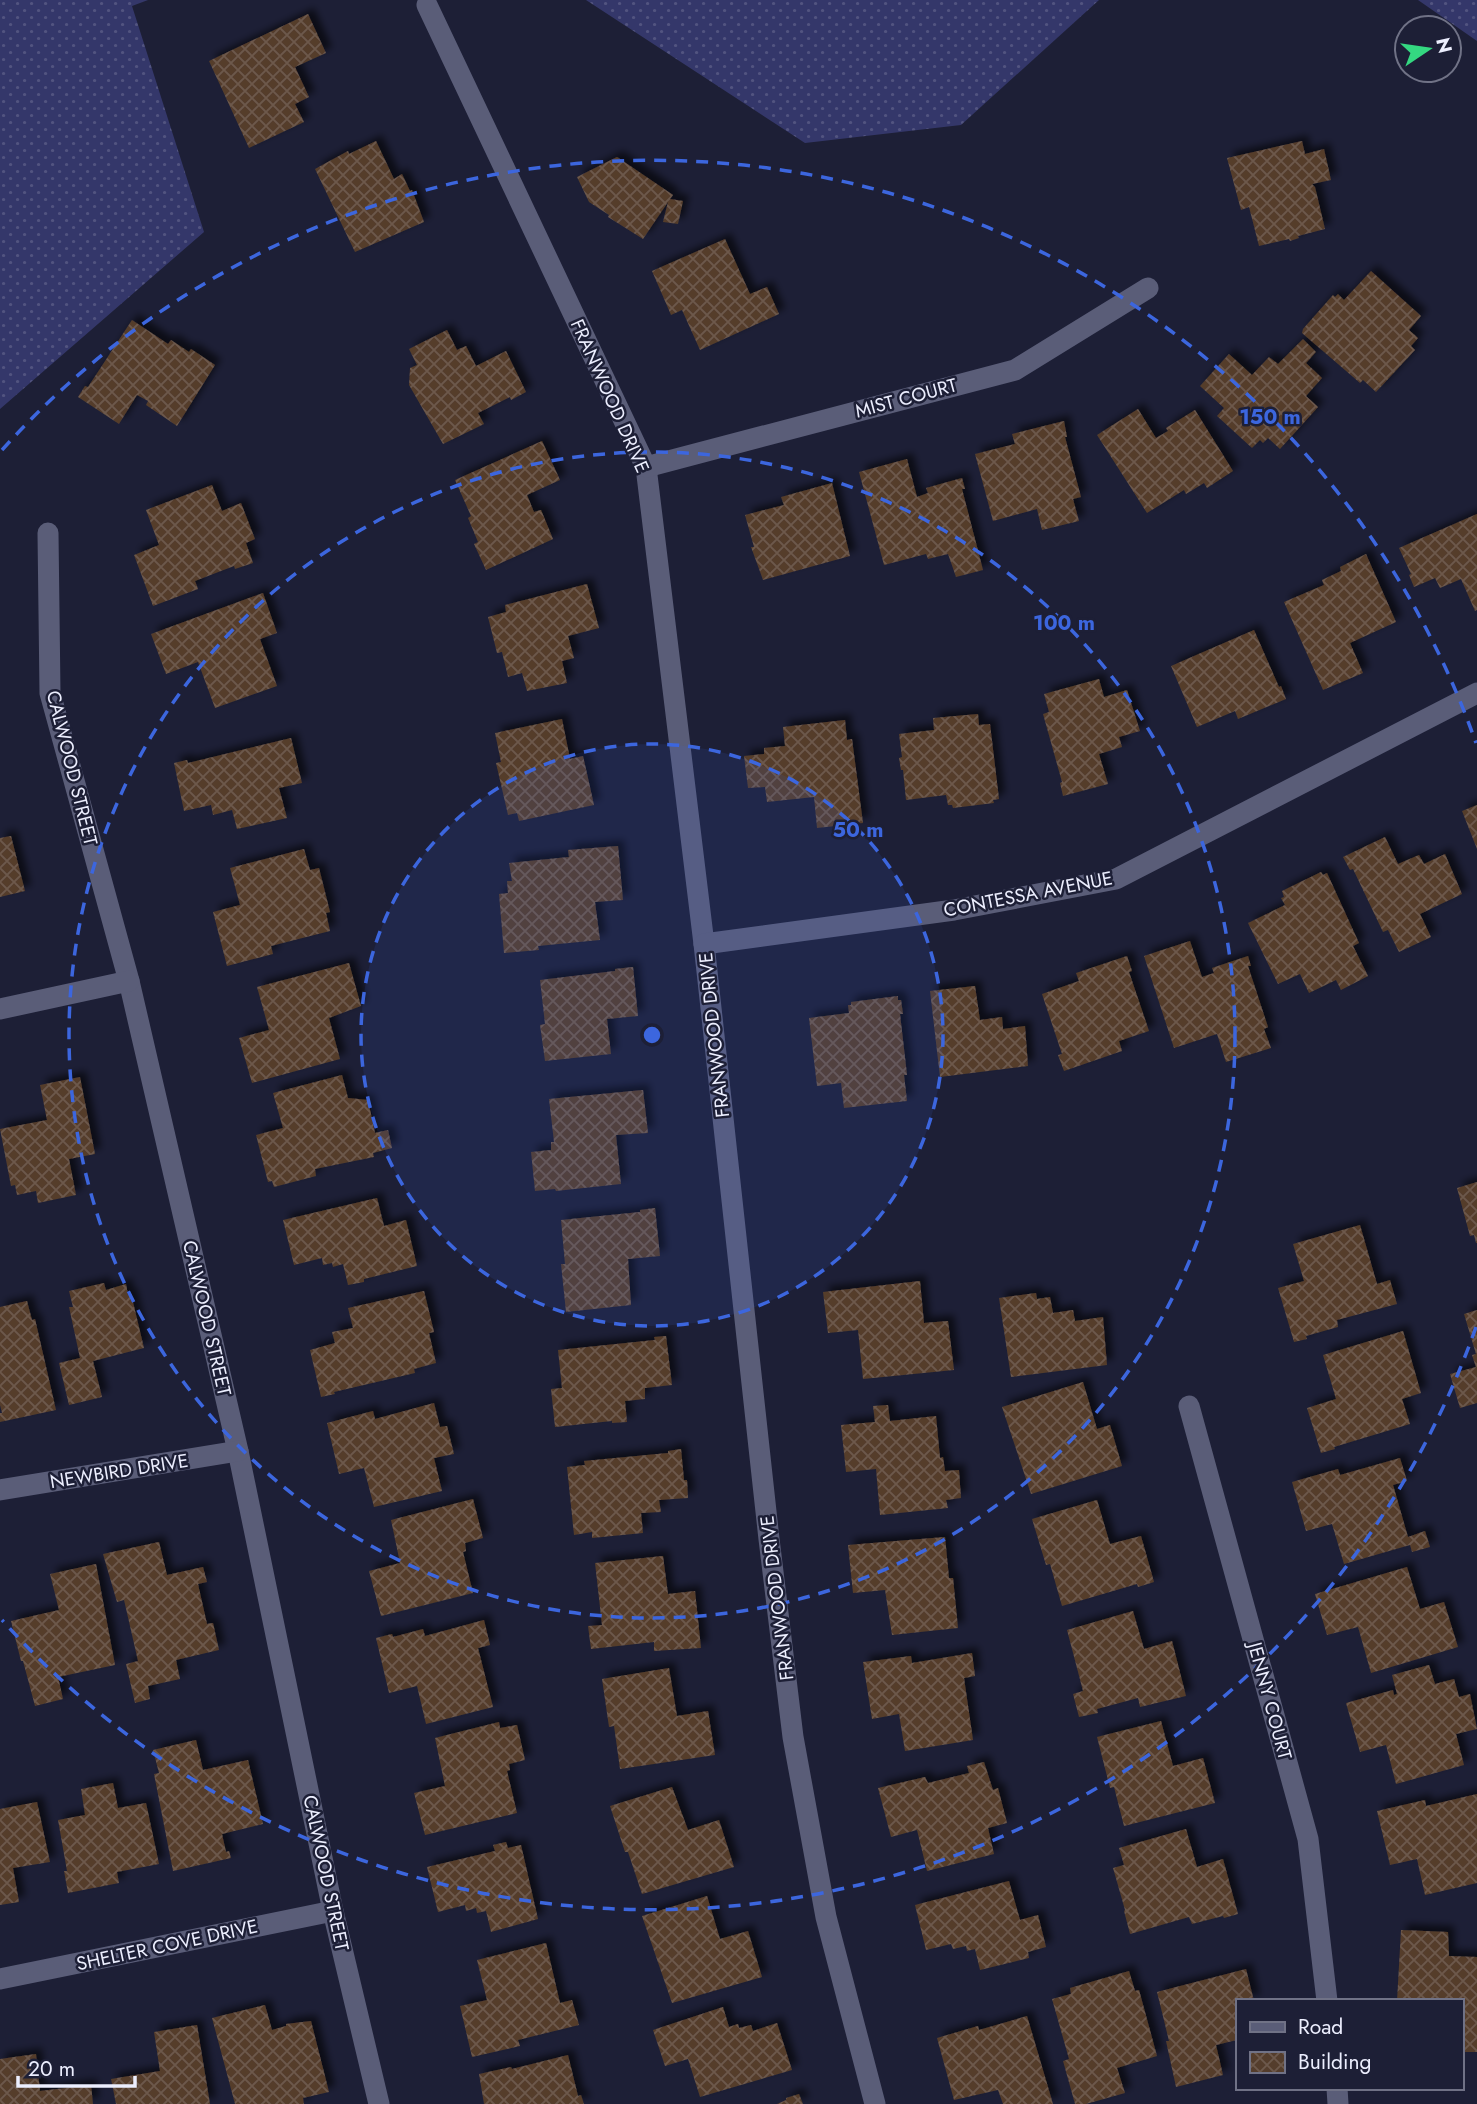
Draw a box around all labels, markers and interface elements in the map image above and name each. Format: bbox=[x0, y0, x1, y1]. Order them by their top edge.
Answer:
north arrow bbox=[1393, 14, 1463, 84]
text: N bbox=[1429, 35, 1459, 56]
street label: FRANWOOD DRIVE bbox=[564, 315, 656, 477]
street label: MIST COURT bbox=[852, 371, 960, 425]
text: 150 m bbox=[1239, 402, 1301, 432]
text: 100 m bbox=[1033, 608, 1095, 638]
street label: CALWOOD STREET bbox=[40, 688, 104, 848]
text: 50 m bbox=[833, 815, 883, 845]
street label: CONTESSA AVENUE bbox=[941, 864, 1115, 924]
street label: FRANWOOD DRIVE bbox=[692, 951, 736, 1119]
centre of rings bbox=[640, 1023, 664, 1047]
street label: CALWOOD STREET bbox=[176, 1238, 238, 1399]
street label: NEWBIRD DRIVE bbox=[48, 1447, 190, 1495]
street label: FRANWOOD DRIVE bbox=[753, 1514, 801, 1682]
street label: JENNY COURT bbox=[1241, 1637, 1299, 1763]
street label: CALWOOD STREET bbox=[296, 1793, 356, 1954]
street label: SHELTER COVE DRIVE bbox=[74, 1913, 260, 1977]
legend bbox=[1236, 1999, 1463, 2090]
text: Road bbox=[1298, 2012, 1343, 2042]
scale bar bbox=[18, 2044, 135, 2088]
text: Building bbox=[1298, 2047, 1371, 2077]
text: 20 m bbox=[28, 2054, 75, 2084]

